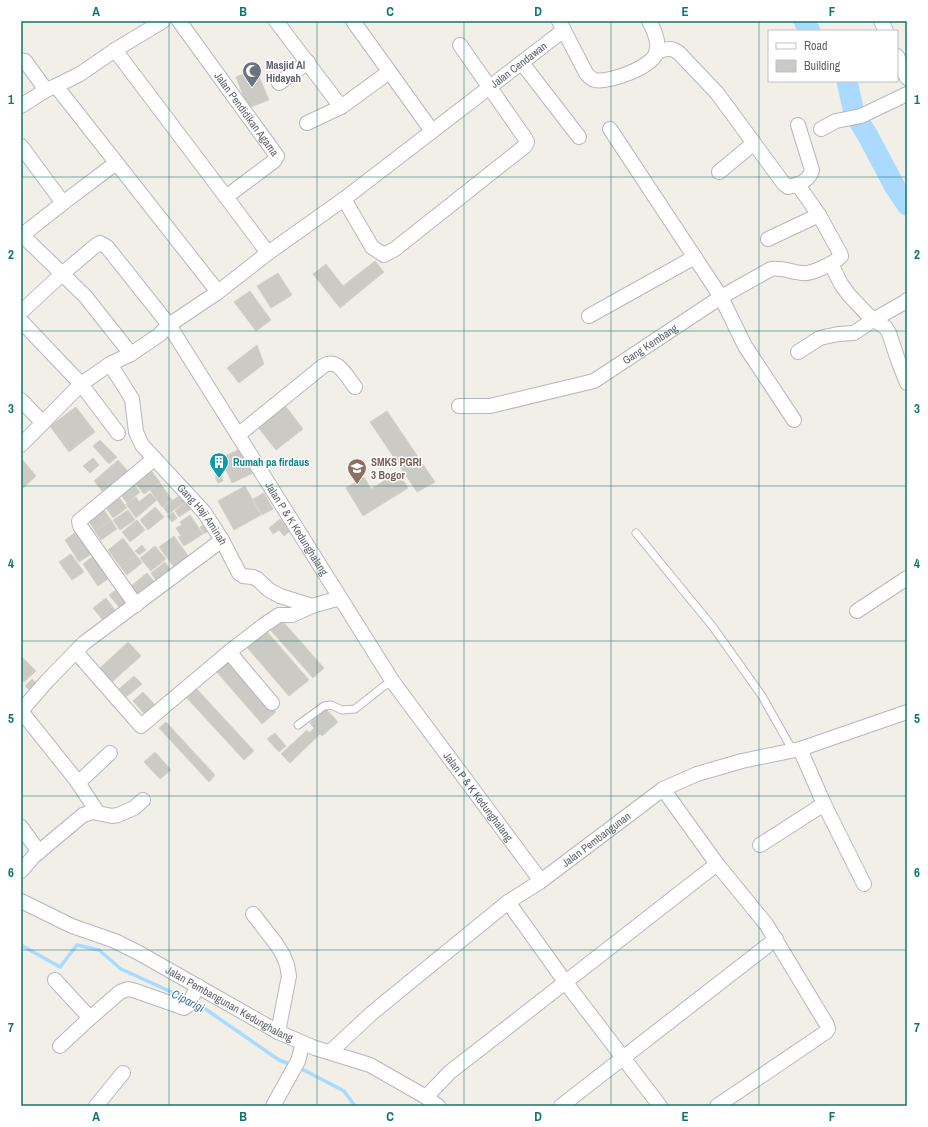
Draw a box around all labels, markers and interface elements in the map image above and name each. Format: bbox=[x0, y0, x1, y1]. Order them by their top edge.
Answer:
text: A bbox=[92, 3, 100, 20]
text: B bbox=[239, 3, 247, 20]
text: C bbox=[386, 3, 394, 20]
text: D bbox=[534, 3, 542, 20]
text: E bbox=[681, 3, 689, 20]
text: F bbox=[829, 3, 836, 20]
legend bbox=[768, 30, 898, 82]
text: Road bbox=[804, 38, 828, 54]
street label: Jalan Cendawan bbox=[488, 39, 550, 91]
place label: Masjid Al Hidayah bbox=[266, 58, 305, 85]
text: Building bbox=[804, 58, 841, 74]
mosque icon: Masjid Al Hidayah bbox=[241, 60, 263, 88]
street label: Jalan Pendidikan Agama bbox=[211, 69, 282, 159]
text: 1 bbox=[8, 91, 14, 108]
text: 1 bbox=[914, 91, 920, 108]
text: 2 bbox=[8, 246, 14, 263]
text: 2 bbox=[914, 246, 920, 263]
street label: Gang Kembang bbox=[620, 321, 680, 367]
text: 3 bbox=[8, 400, 14, 417]
text: 3 bbox=[914, 400, 920, 417]
building icon: Rumah pa firdaus bbox=[208, 451, 230, 479]
place label: Rumah pa firdaus bbox=[233, 455, 309, 469]
place label: SMKS PGRI 3 Bogor bbox=[371, 455, 422, 482]
school or university icon: SMKS PGRI 3 Bogor bbox=[346, 457, 368, 485]
street label: Jalan P & K Kedunghalang bbox=[262, 479, 331, 578]
street label: Gang Haji Aminah bbox=[174, 481, 230, 547]
text: 4 bbox=[8, 555, 14, 572]
text: 4 bbox=[914, 555, 920, 572]
text: 5 bbox=[8, 710, 14, 727]
text: 5 bbox=[914, 710, 920, 727]
street label: Jalan P & K Kedunghalang bbox=[440, 749, 516, 844]
street label: Jalan Pembangunan bbox=[559, 809, 633, 870]
text: 6 bbox=[8, 864, 14, 881]
text: 6 bbox=[914, 864, 920, 881]
street label: Jalan Pembangunan Kedunghalang bbox=[163, 963, 295, 1045]
water label: Ciparigi bbox=[169, 986, 207, 1016]
text: 7 bbox=[8, 1019, 14, 1036]
text: 7 bbox=[914, 1019, 920, 1036]
text: A bbox=[92, 1108, 100, 1125]
text: B bbox=[239, 1108, 247, 1125]
text: C bbox=[386, 1108, 394, 1125]
text: D bbox=[534, 1108, 542, 1125]
text: E bbox=[681, 1108, 689, 1125]
text: F bbox=[829, 1108, 836, 1125]

